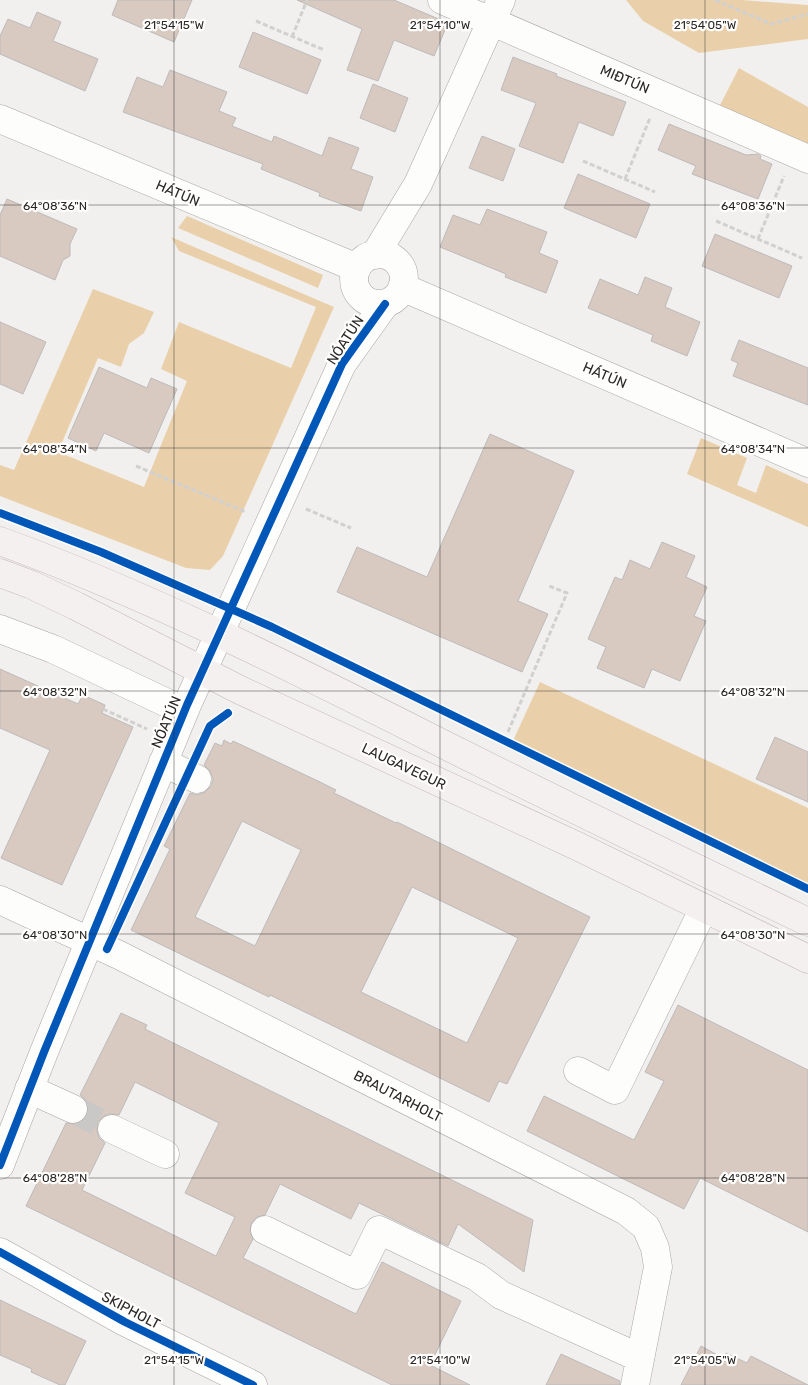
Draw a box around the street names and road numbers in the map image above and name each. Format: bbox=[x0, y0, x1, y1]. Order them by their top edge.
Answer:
street label: MIÐTÚN bbox=[597, 61, 653, 97]
street label: HÁTÚN bbox=[153, 176, 203, 210]
street label: NÓATÚN bbox=[322, 312, 368, 368]
street label: HÁTÚN bbox=[580, 358, 630, 392]
street label: NÓATÚN bbox=[147, 693, 185, 751]
street label: LAUGAVEGUR bbox=[359, 740, 449, 793]
street label: BRAUTARHOLT bbox=[351, 1067, 445, 1126]
street label: SKIPHOLT bbox=[99, 1288, 163, 1333]

